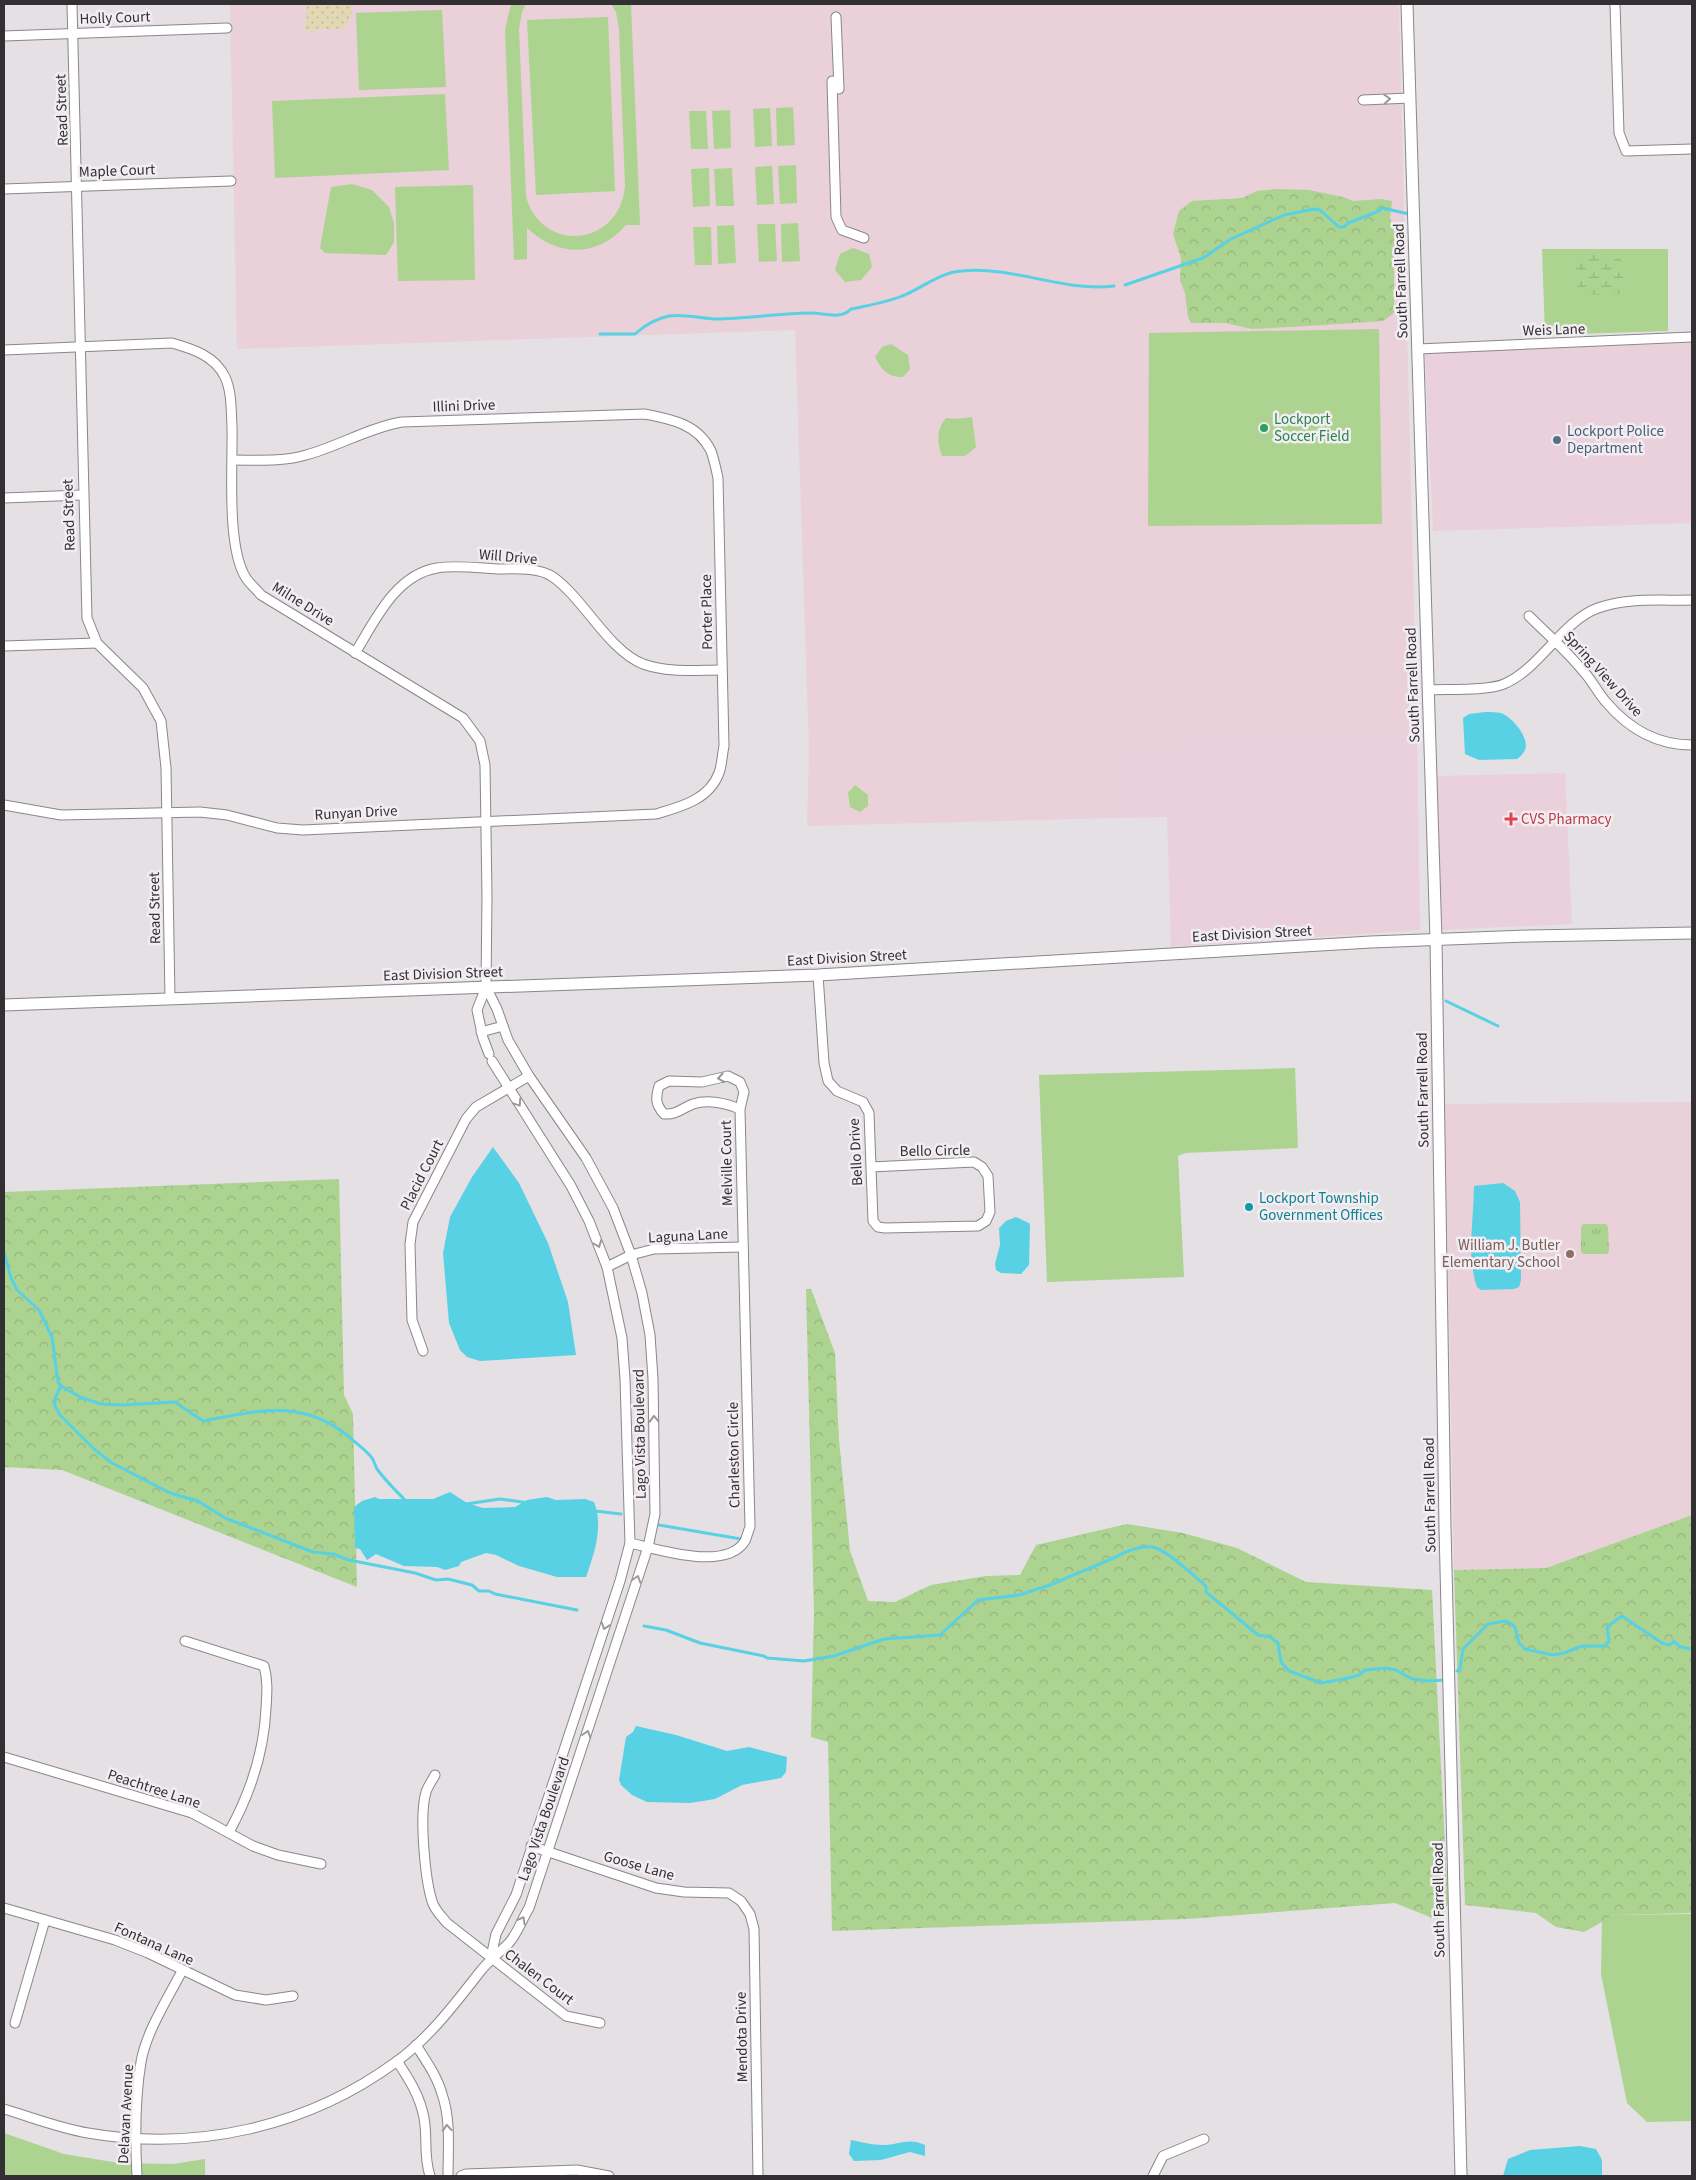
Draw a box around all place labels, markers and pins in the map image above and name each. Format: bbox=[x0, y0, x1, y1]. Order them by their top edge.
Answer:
place label: Lockport Soccer Field bbox=[1274, 409, 1350, 447]
place label: Lockport Police Department bbox=[1567, 421, 1664, 459]
marker: Lockport Soccer Field bbox=[1258, 422, 1270, 434]
marker: Lockport Police Department bbox=[1551, 434, 1563, 446]
place label: CVS Pharmacy bbox=[1521, 809, 1611, 830]
marker: CVS Pharmacy bbox=[1505, 813, 1517, 825]
place label: Lockport Township Government Offices bbox=[1259, 1188, 1383, 1226]
marker: Lockport Township Government Offices bbox=[1243, 1201, 1255, 1213]
place label: William J. Butler Elementary School bbox=[1442, 1235, 1561, 1273]
marker: William J. Butler Elementary School bbox=[1564, 1248, 1576, 1260]

